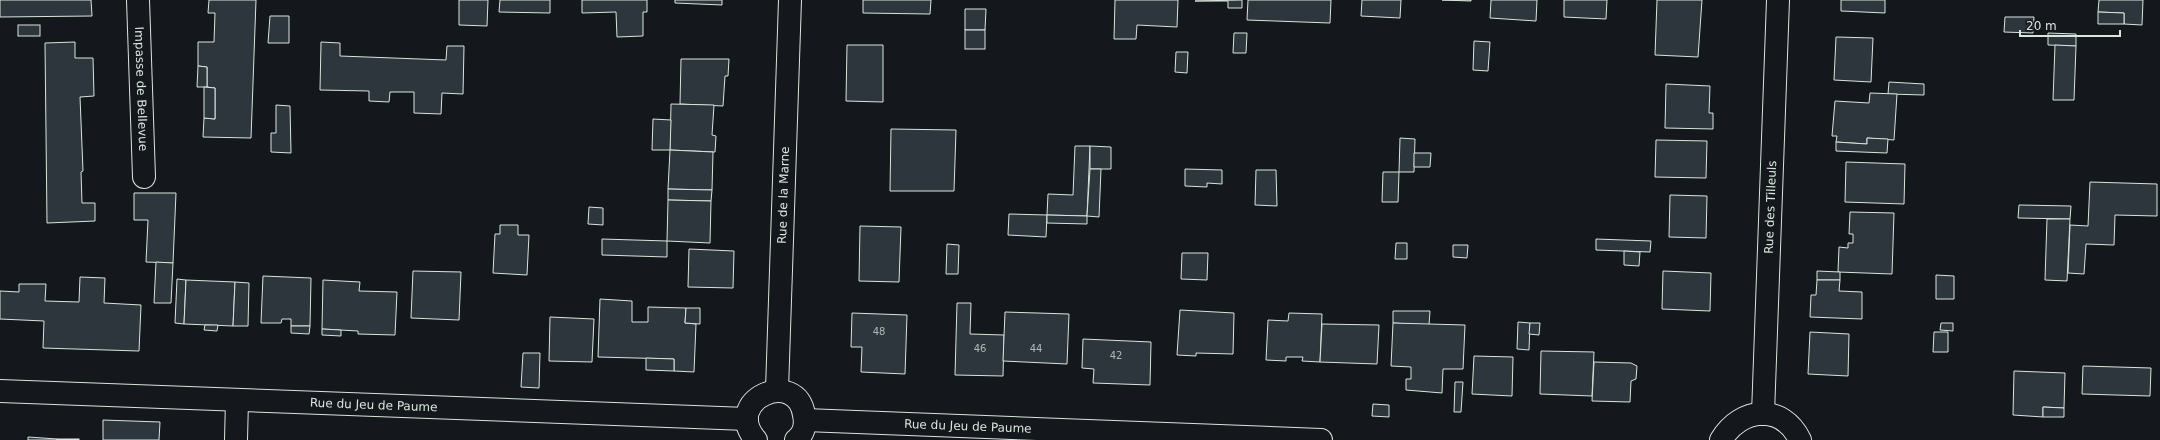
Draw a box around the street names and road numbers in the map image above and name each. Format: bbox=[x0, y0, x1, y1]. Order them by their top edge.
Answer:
street label: Impasse de Bellevue bbox=[132, 26, 150, 151]
street label: Rue de la Marne bbox=[775, 146, 792, 244]
street label: Rue des Tilleuls bbox=[1762, 160, 1779, 254]
street label: Rue du Jeu de Paume bbox=[310, 396, 438, 414]
street label: Rue du Jeu de Paume bbox=[904, 417, 1032, 436]

